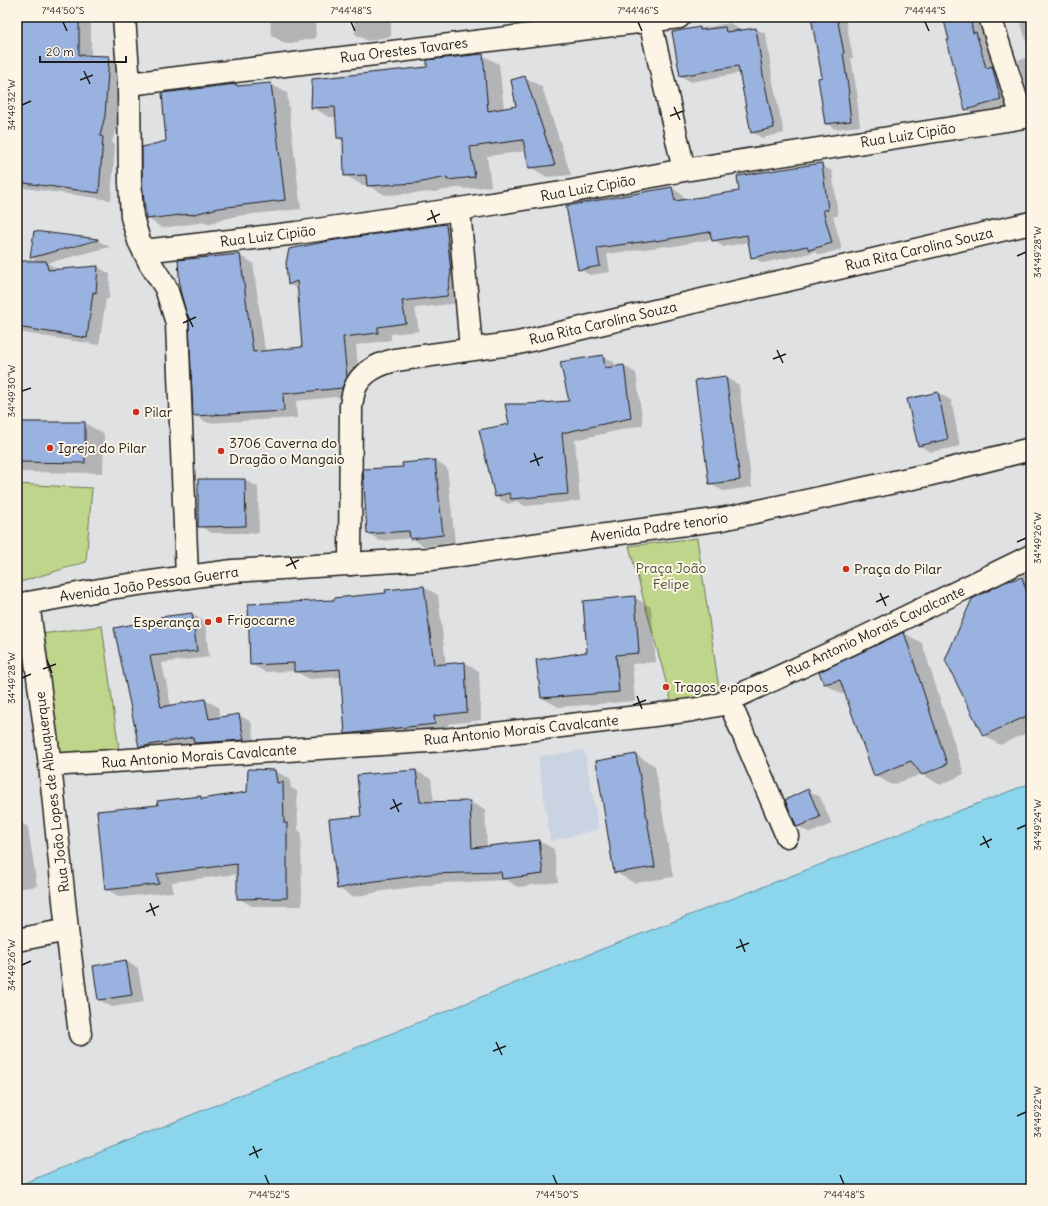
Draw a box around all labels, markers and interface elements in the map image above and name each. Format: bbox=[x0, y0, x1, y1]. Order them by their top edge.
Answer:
text: 7°44'50"S bbox=[42, 4, 85, 17]
text: 7°44'48"S bbox=[330, 4, 372, 17]
text: 7°44'46"S bbox=[617, 4, 659, 17]
text: 7°44'44"S bbox=[904, 4, 946, 17]
street label: Rua Orestes Tavares bbox=[339, 33, 469, 67]
scale bar bbox=[40, 38, 126, 64]
text: 20 m bbox=[46, 44, 74, 59]
text: 34°49'32"W bbox=[5, 79, 18, 131]
street label: Rua Luiz Cipião bbox=[859, 119, 957, 151]
street label: Rua Luiz Cipião bbox=[539, 171, 637, 205]
street label: Rua Luiz Cipião bbox=[219, 221, 317, 251]
street label: Rua Rita Carolina Souza bbox=[843, 223, 995, 275]
text: 34°49'28"W bbox=[1031, 226, 1044, 278]
street label: Rua Rita Carolina Souza bbox=[527, 297, 679, 349]
text: 34°49'30"W bbox=[5, 365, 18, 417]
place label: Pilar bbox=[144, 403, 173, 421]
marker: Pilar bbox=[131, 407, 141, 417]
place label: 3706 Caverna do Dragão o Mangaio bbox=[229, 434, 345, 468]
place label: Igreja do Pilar bbox=[58, 439, 147, 457]
marker: Igreja do Pilar bbox=[45, 443, 55, 453]
marker: 3706 Caverna do Dragão o Mangaio bbox=[216, 446, 226, 456]
street label: Avenida Padre tenorio bbox=[589, 508, 729, 546]
text: 34°49'26"W bbox=[1031, 512, 1044, 564]
park label: Praça João Felipe bbox=[636, 559, 707, 593]
place label: Praça do Pilar bbox=[854, 560, 942, 578]
street label: Avenida João Pessoa Guerra bbox=[58, 563, 240, 605]
marker: Praça do Pilar bbox=[841, 564, 851, 574]
street label: Rua Antonio Morais Cavalcante bbox=[782, 581, 968, 681]
place label: Frigocarne bbox=[227, 611, 295, 629]
place label: Esperança bbox=[133, 613, 200, 631]
marker: Frigocarne bbox=[214, 615, 224, 625]
marker: Esperança bbox=[203, 617, 213, 627]
text: 34°49'28"W bbox=[5, 652, 18, 704]
place label: Tragos e papos bbox=[674, 678, 768, 696]
marker: Tragos e papos bbox=[661, 682, 671, 692]
street label: Rua João Lopes de Albuquerque bbox=[31, 691, 73, 893]
street label: Rua Antonio Morais Cavalcante bbox=[423, 711, 619, 749]
street label: Rua Antonio Morais Cavalcante bbox=[101, 740, 297, 772]
text: 34°49'24"W bbox=[1031, 799, 1044, 851]
text: 34°49'26"W bbox=[5, 939, 18, 991]
text: 34°49'22"W bbox=[1031, 1086, 1044, 1138]
text: 7°44'52"S bbox=[248, 1188, 290, 1201]
text: 7°44'50"S bbox=[536, 1188, 579, 1201]
text: 7°44'48"S bbox=[823, 1188, 865, 1201]

